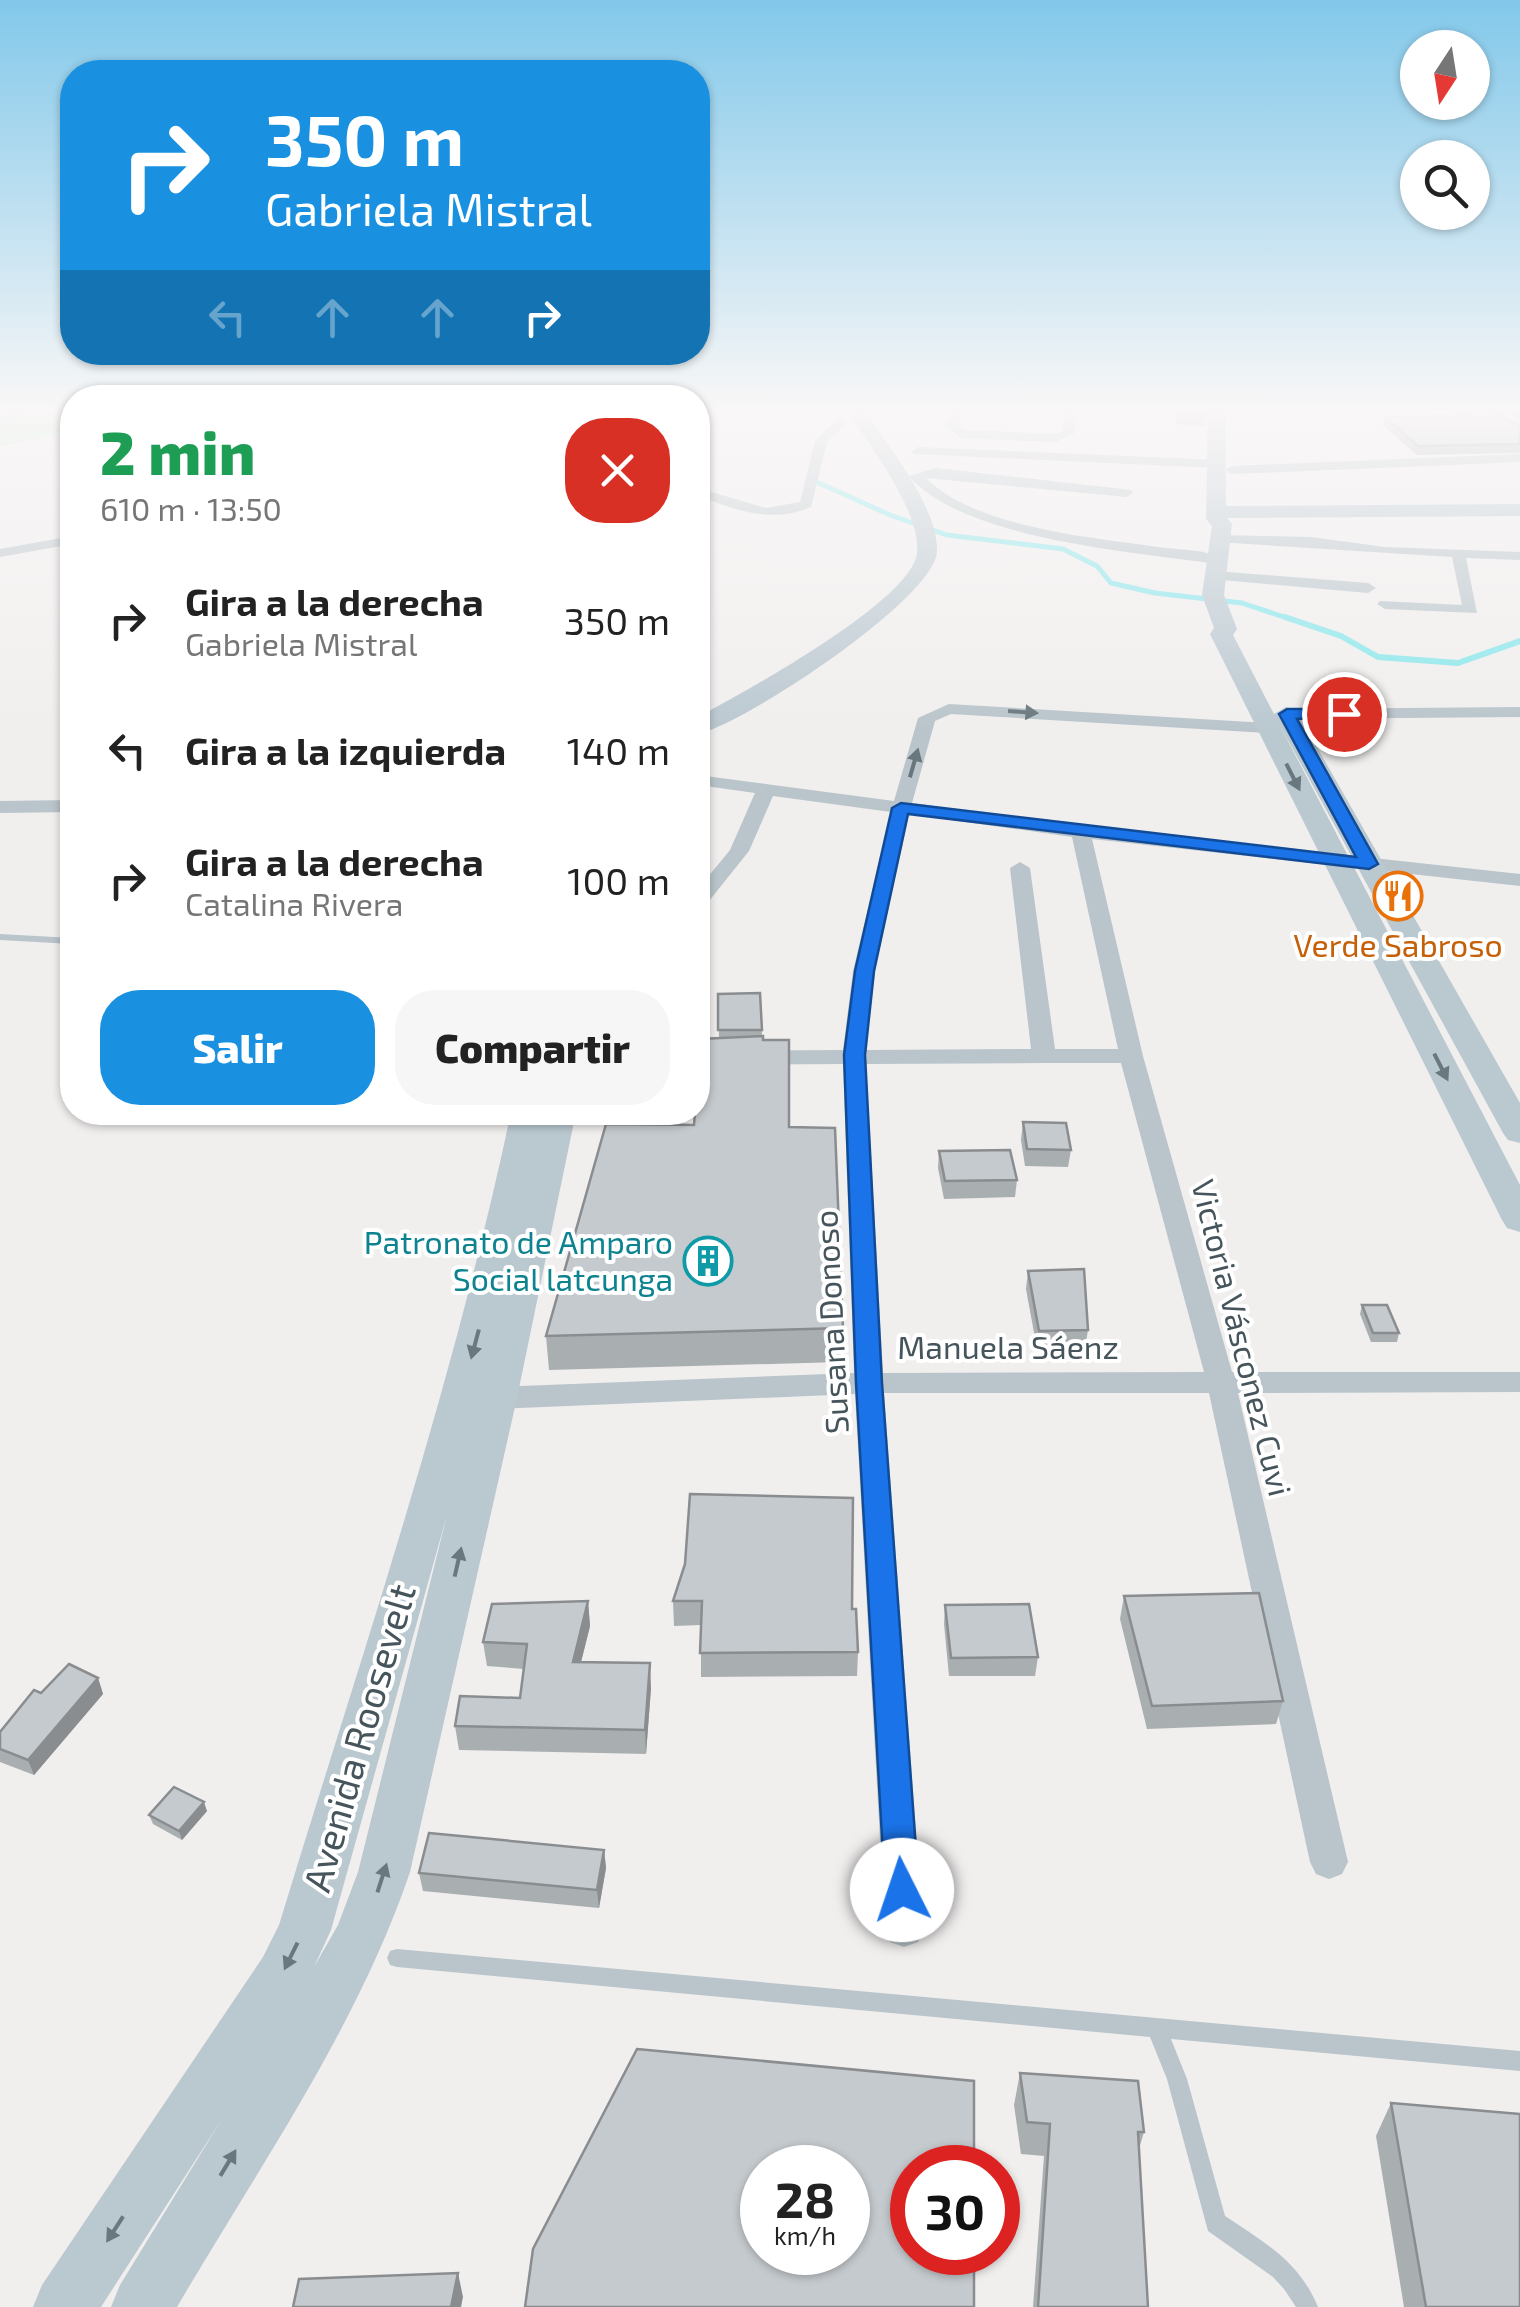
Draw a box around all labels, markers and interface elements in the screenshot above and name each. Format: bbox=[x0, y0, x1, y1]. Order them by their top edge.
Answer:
north arrow bbox=[1400, 30, 1490, 120]
map controls bbox=[1400, 30, 1490, 230]
text: 350 m bbox=[265, 96, 464, 180]
icon: right bbox=[100, 100, 230, 230]
button: search bbox=[1400, 140, 1490, 230]
text: Gabriela Mistral bbox=[265, 181, 592, 235]
icon: left bbox=[200, 290, 255, 345]
icon: ahead bbox=[305, 290, 360, 345]
icon: ahead bbox=[410, 290, 465, 345]
icon: right bbox=[515, 290, 570, 345]
text: 2 min bbox=[100, 415, 255, 487]
button: close bbox=[565, 418, 670, 523]
text: 610 m · 13:50 bbox=[100, 489, 282, 527]
text: Gira a la derecha bbox=[185, 578, 484, 624]
icon: right bbox=[100, 593, 155, 648]
text: 350 m bbox=[564, 597, 670, 643]
text: Gabriela Mistral bbox=[185, 624, 417, 662]
pin bbox=[1302, 672, 1387, 757]
icon: arrive bbox=[1317, 687, 1372, 742]
one-way arrow bbox=[1007, 705, 1039, 721]
icon: left bbox=[100, 723, 155, 778]
text: Gira a la izquierda bbox=[185, 727, 506, 773]
text: 140 m bbox=[567, 727, 670, 773]
one-way arrow bbox=[907, 747, 922, 778]
one-way arrow bbox=[1284, 763, 1301, 792]
text: Gira a la derecha bbox=[185, 838, 484, 884]
icon: right bbox=[100, 853, 155, 908]
text: 100 m bbox=[567, 857, 670, 903]
restaurant icon: Verde Sabroso bbox=[1372, 870, 1424, 922]
text: Catalina Rivera bbox=[185, 884, 403, 922]
place label: Verde Sabroso bbox=[1293, 925, 1503, 963]
button: Salir bbox=[100, 990, 375, 1105]
button: Compartir bbox=[395, 990, 670, 1105]
one-way arrow bbox=[1432, 1052, 1449, 1081]
street label: Victoria Vásconez Cuvi bbox=[1185, 1175, 1301, 1500]
street label: Susana Donoso bbox=[805, 1209, 855, 1435]
place label: Patronato de Amparo Social latcunga bbox=[364, 1222, 673, 1297]
building icon: Patronato de Amparo Social latcunga bbox=[682, 1235, 734, 1287]
street label: Manuela Sáenz bbox=[897, 1327, 1119, 1365]
one-way arrow bbox=[466, 1329, 482, 1360]
one-way arrow bbox=[451, 1546, 466, 1577]
street label: Avenida Roosevelt bbox=[292, 1578, 424, 1896]
position arrow bbox=[850, 1838, 954, 1942]
one-way arrow bbox=[375, 1863, 390, 1893]
one-way arrow bbox=[283, 1942, 300, 1971]
speed limit sign: 30 bbox=[890, 2145, 1020, 2275]
one-way arrow bbox=[219, 2149, 236, 2177]
text: 28 bbox=[775, 2168, 835, 2228]
one-way arrow bbox=[106, 2216, 125, 2243]
text: km/h bbox=[774, 2220, 836, 2250]

